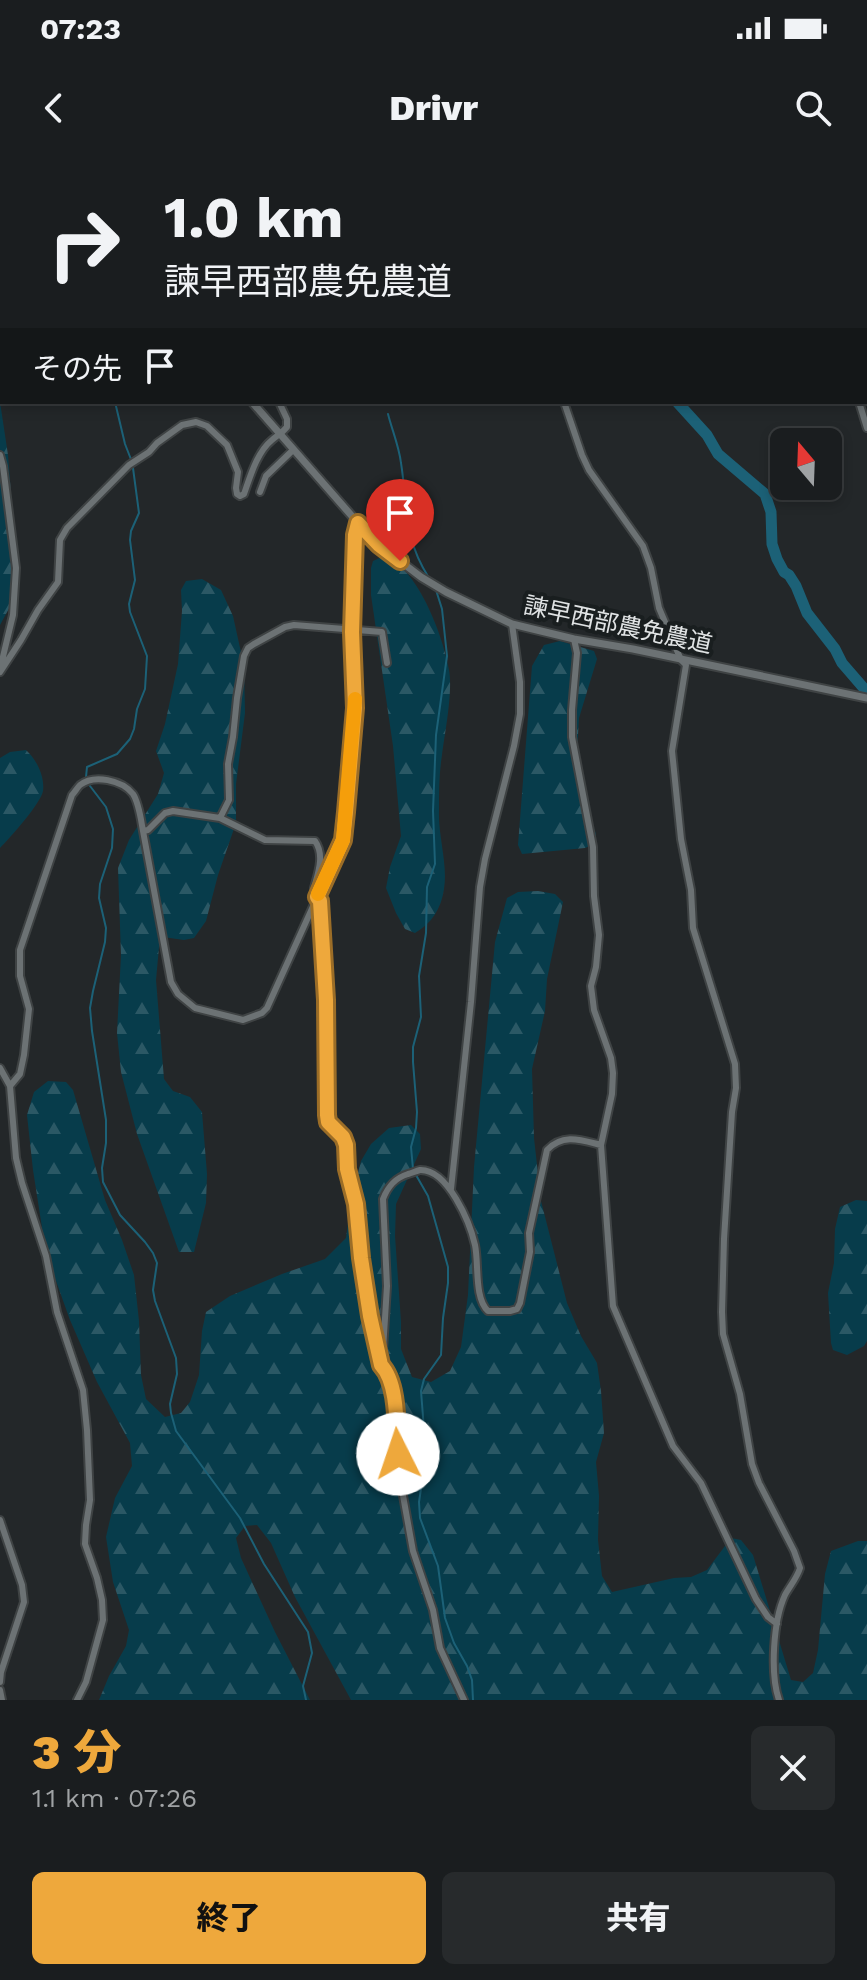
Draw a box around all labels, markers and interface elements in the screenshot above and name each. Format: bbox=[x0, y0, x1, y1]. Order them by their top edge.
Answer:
text: 07:23 bbox=[40, 11, 121, 46]
icon: back bbox=[32, 86, 76, 130]
icon: search bbox=[791, 86, 835, 130]
text: Drivr bbox=[389, 87, 478, 129]
text: 1.0 km bbox=[164, 185, 343, 251]
icon: right bbox=[32, 192, 136, 296]
text: 諫早西部農免農道 bbox=[164, 261, 452, 303]
icon: arrive bbox=[138, 344, 182, 388]
text: その先 bbox=[32, 351, 122, 386]
north arrow bbox=[770, 428, 842, 500]
map controls bbox=[770, 428, 842, 500]
pin bbox=[366, 479, 434, 561]
icon: arrive bbox=[378, 491, 422, 535]
street label: 諫早西部農免農道 bbox=[521, 591, 715, 659]
position arrow bbox=[356, 1412, 440, 1496]
text: 3 分 bbox=[32, 1724, 121, 1781]
button: close bbox=[751, 1726, 835, 1810]
text: 1.1 km · 07:26 bbox=[32, 1783, 197, 1813]
button: 終了 bbox=[32, 1872, 426, 1964]
button: 共有 bbox=[442, 1872, 835, 1964]

